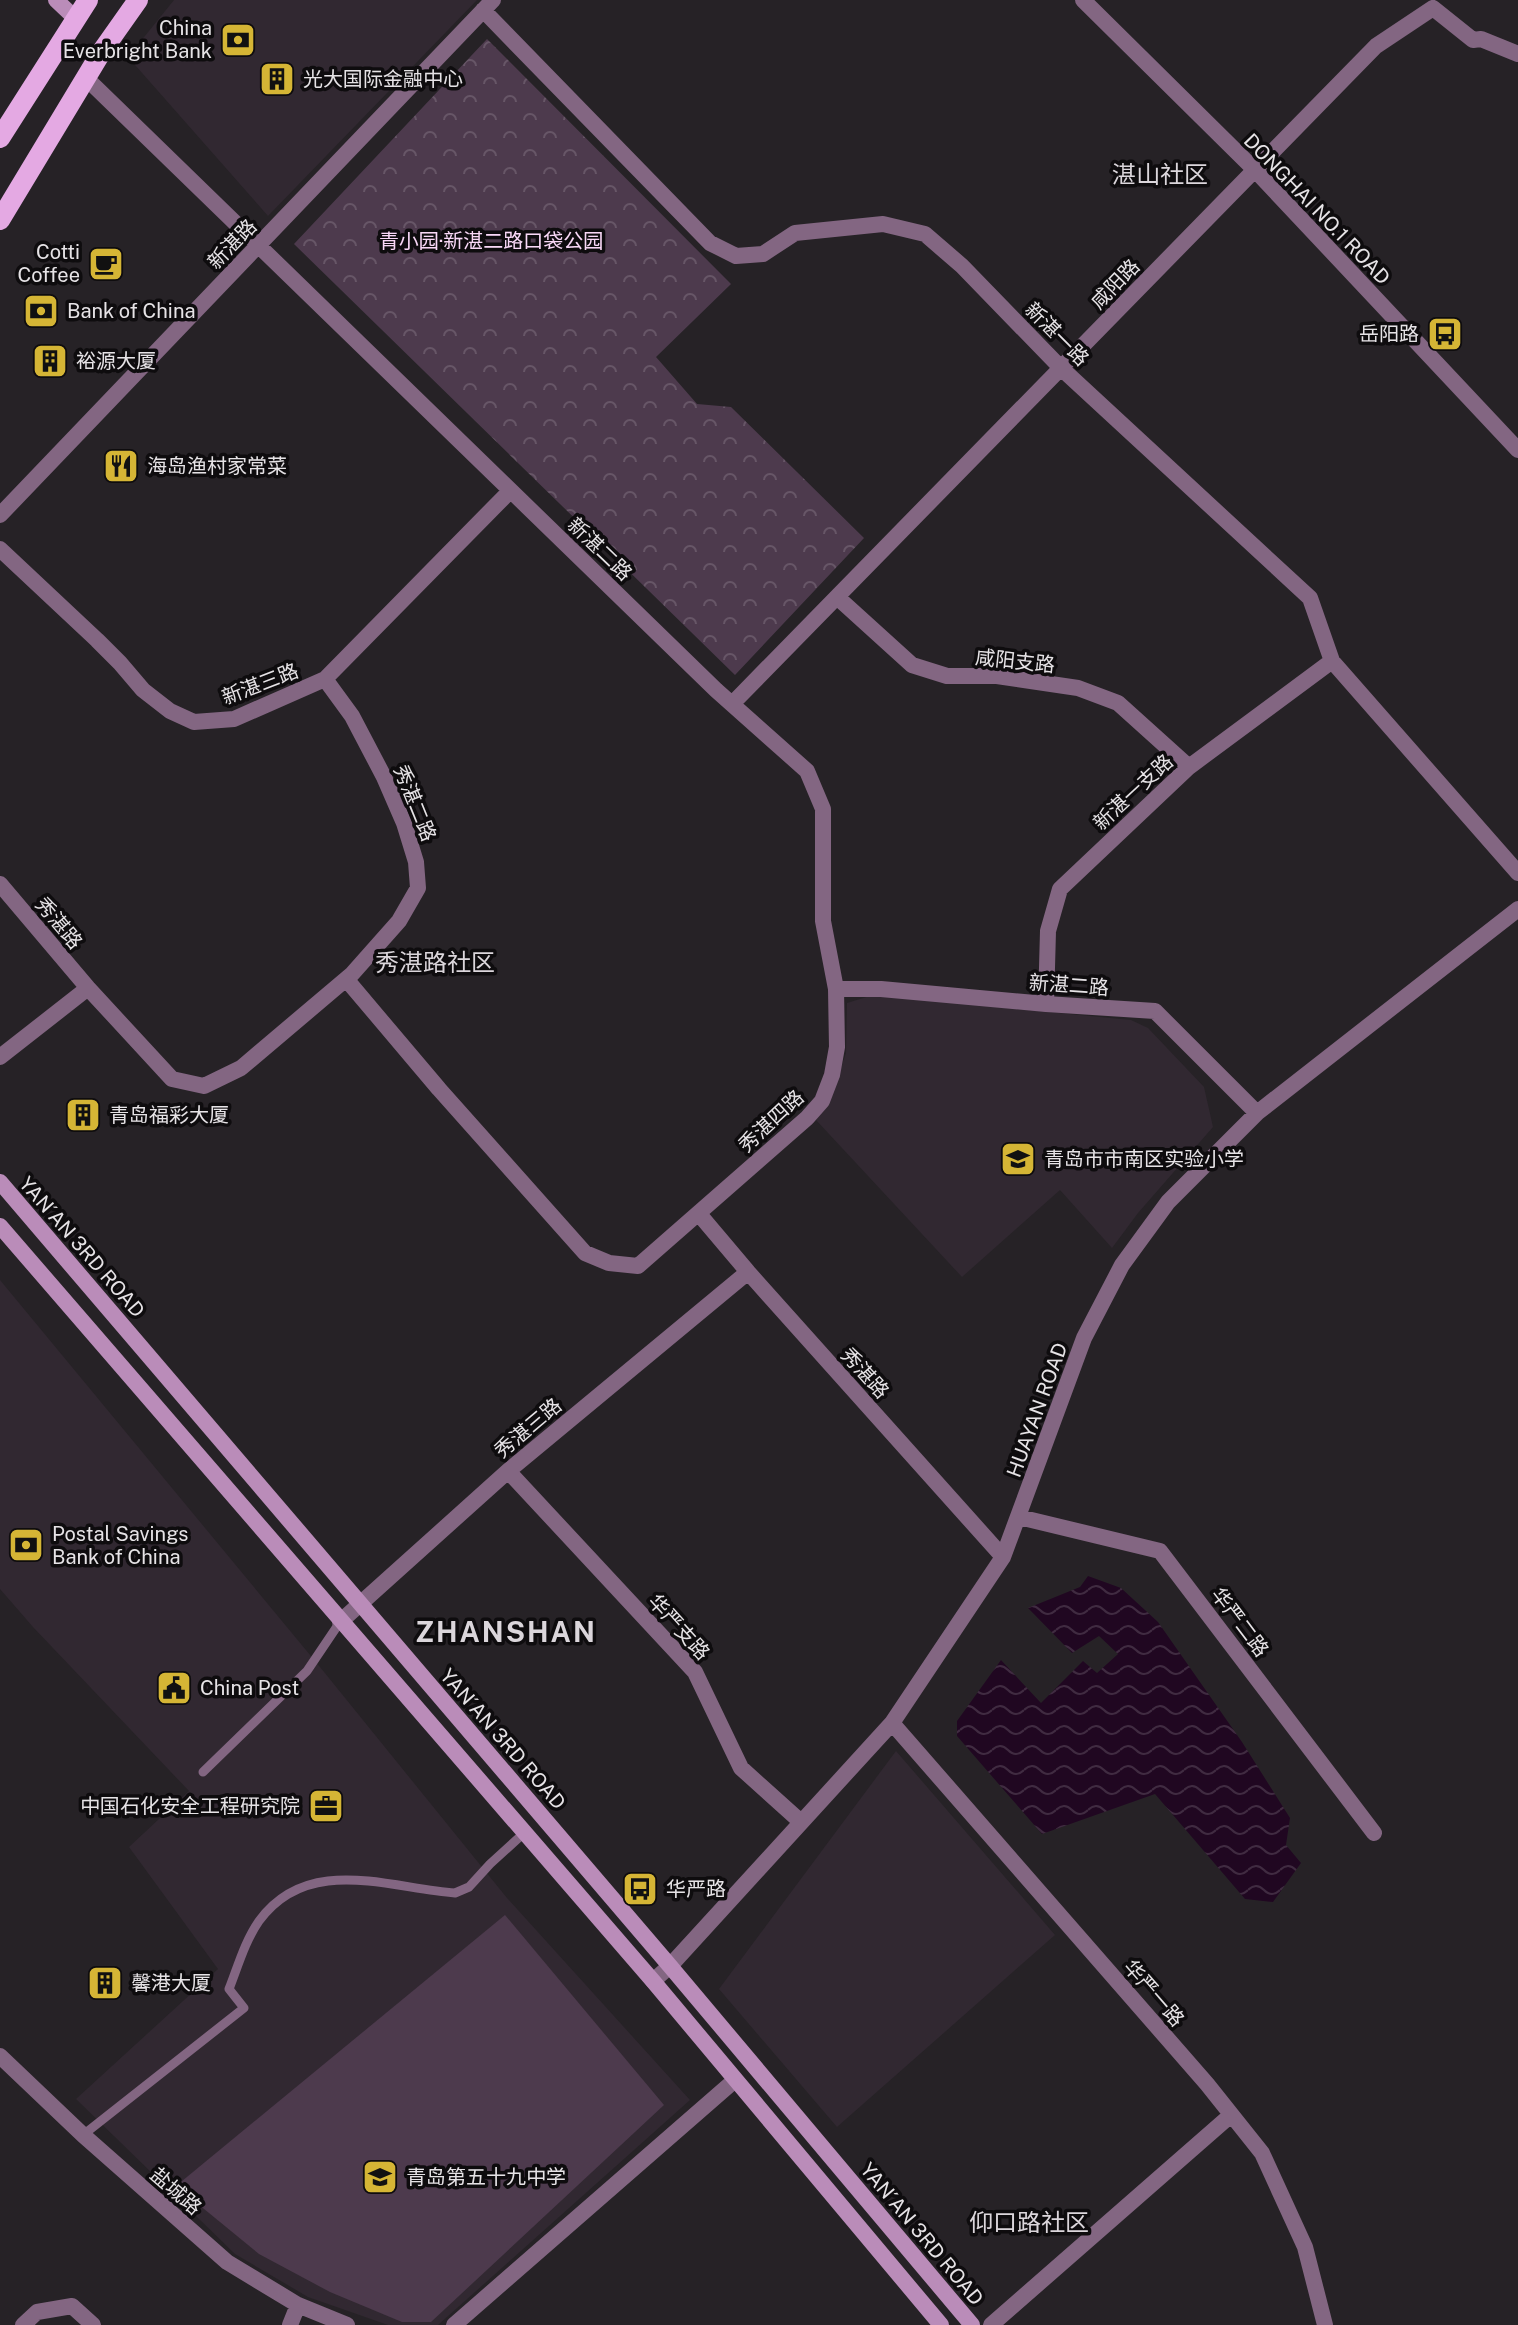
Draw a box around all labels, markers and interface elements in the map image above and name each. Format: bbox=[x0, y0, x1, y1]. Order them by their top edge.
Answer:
place label: China Everbright Bank bbox=[63, 16, 212, 63]
bank icon: China Everbright Bank bbox=[219, 21, 257, 59]
building icon: 光大国际金融中心 bbox=[258, 60, 296, 98]
place label: 光大国际金融中心 bbox=[303, 67, 463, 91]
street label: DONGHAI NO.1 ROAD bbox=[1239, 129, 1395, 289]
district label: 湛山社区 bbox=[1112, 160, 1208, 188]
street label: 新湛路 bbox=[203, 214, 261, 274]
park label: 青小园·新湛二路口袋公园 bbox=[379, 229, 603, 253]
place label: Cotti Coffee bbox=[17, 240, 80, 287]
cafe icon: Cotti Coffee bbox=[87, 245, 125, 283]
street label: 咸阳路 bbox=[1086, 254, 1144, 314]
bank icon: Bank of China bbox=[22, 292, 60, 330]
street label: 新湛一路 bbox=[1020, 297, 1094, 371]
place label: Bank of China bbox=[67, 299, 195, 323]
bus stop icon: 岳阳路 bbox=[1426, 315, 1464, 353]
place label: 岳阳路 bbox=[1359, 322, 1419, 346]
building icon: 裕源大厦 bbox=[31, 342, 69, 380]
place label: 裕源大厦 bbox=[76, 349, 156, 373]
restaurant icon: 海岛渔村家常菜 bbox=[102, 447, 140, 485]
place label: 海岛渔村家常菜 bbox=[147, 454, 287, 478]
street label: 新湛二路 bbox=[563, 513, 637, 585]
street label: 咸阳支路 bbox=[974, 645, 1056, 677]
street label: 新湛三路 bbox=[218, 658, 302, 710]
street label: 新湛一支路 bbox=[1088, 749, 1178, 835]
street label: 秀湛二路 bbox=[389, 761, 441, 845]
street label: 秀湛路 bbox=[31, 892, 87, 954]
district label: 秀湛路社区 bbox=[375, 948, 495, 976]
street label: 新湛二路 bbox=[1028, 970, 1110, 1000]
street label: 秀湛四路 bbox=[734, 1085, 808, 1157]
building icon: 青岛福彩大厦 bbox=[64, 1096, 102, 1134]
place label: 青岛福彩大厦 bbox=[109, 1103, 229, 1127]
school or university icon: 青岛市市南区实验小学 bbox=[999, 1140, 1037, 1178]
place label: 青岛市市南区实验小学 bbox=[1044, 1147, 1244, 1171]
street label: YAN´AN 3RD ROAD bbox=[14, 1172, 150, 1322]
street label: HUAYAN ROAD bbox=[1002, 1339, 1072, 1481]
street label: 秀湛路 bbox=[836, 1343, 894, 1403]
street label: 秀湛三路 bbox=[490, 1393, 566, 1463]
place label: Postal Savings Bank of China bbox=[52, 1522, 188, 1569]
bank icon: Postal Savings Bank of China bbox=[7, 1526, 45, 1564]
street label: 华严二路 bbox=[1206, 1583, 1274, 1661]
street label: 华严支路 bbox=[643, 1589, 715, 1665]
district label: ZHANSHAN bbox=[415, 1615, 597, 1648]
street label: YAN´AN 3RD ROAD bbox=[435, 1664, 571, 1814]
public building icon: China Post bbox=[155, 1669, 193, 1707]
place label: China Post bbox=[200, 1676, 299, 1700]
office icon: 中国石化安全工程研究院 bbox=[307, 1787, 345, 1825]
place label: 中国石化安全工程研究院 bbox=[80, 1794, 300, 1818]
bus stop icon: 华严路 bbox=[621, 1870, 659, 1908]
place label: 华严路 bbox=[666, 1877, 726, 1901]
street label: 华严一路 bbox=[1119, 1955, 1189, 2031]
building icon: 馨港大厦 bbox=[86, 1964, 124, 2002]
place label: 馨港大厦 bbox=[131, 1971, 211, 1995]
school or university icon: 青岛第五十九中学 bbox=[361, 2158, 399, 2196]
street label: YAN´AN 3RD ROAD bbox=[855, 2158, 989, 2310]
street label: 盐城路 bbox=[145, 2162, 207, 2220]
place label: 青岛第五十九中学 bbox=[406, 2165, 566, 2189]
district label: 仰口路社区 bbox=[969, 2208, 1089, 2236]

